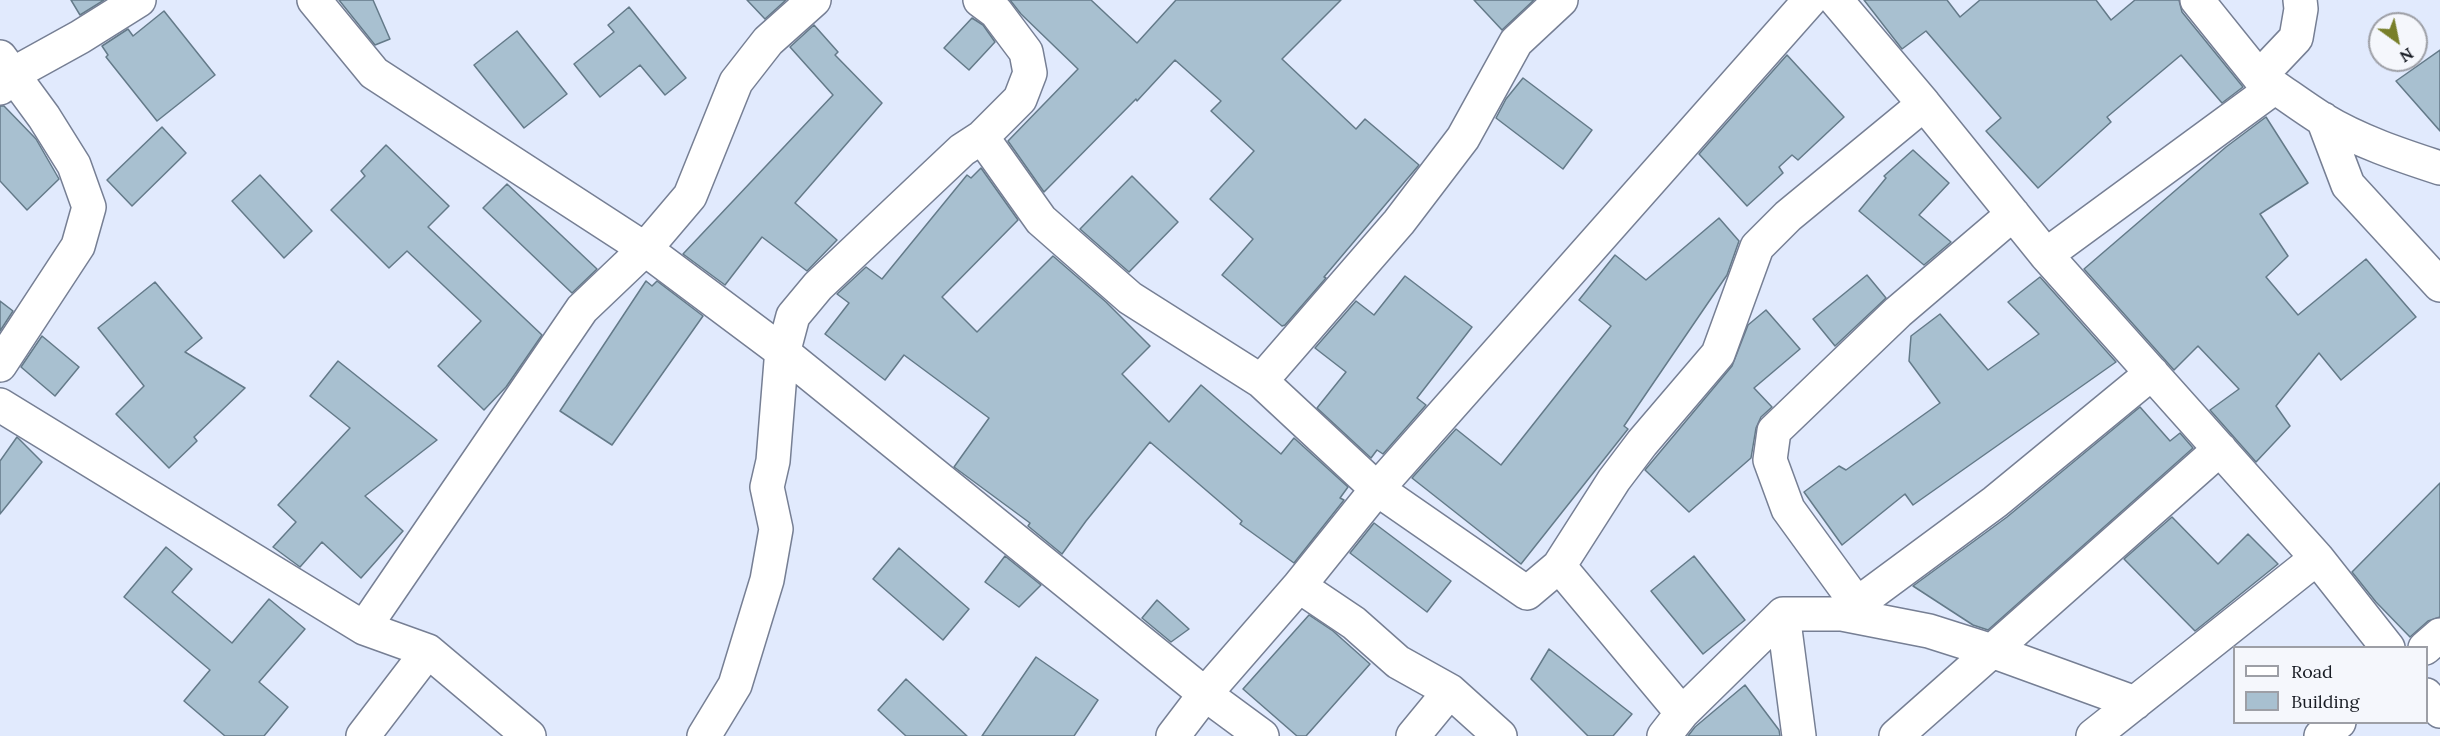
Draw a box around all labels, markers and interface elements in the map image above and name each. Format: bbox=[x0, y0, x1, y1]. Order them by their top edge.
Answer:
north arrow bbox=[2368, 12, 2428, 72]
text: N bbox=[2396, 44, 2417, 67]
legend bbox=[2233, 646, 2428, 724]
text: Road bbox=[2291, 660, 2333, 683]
text: Building bbox=[2291, 690, 2359, 713]

